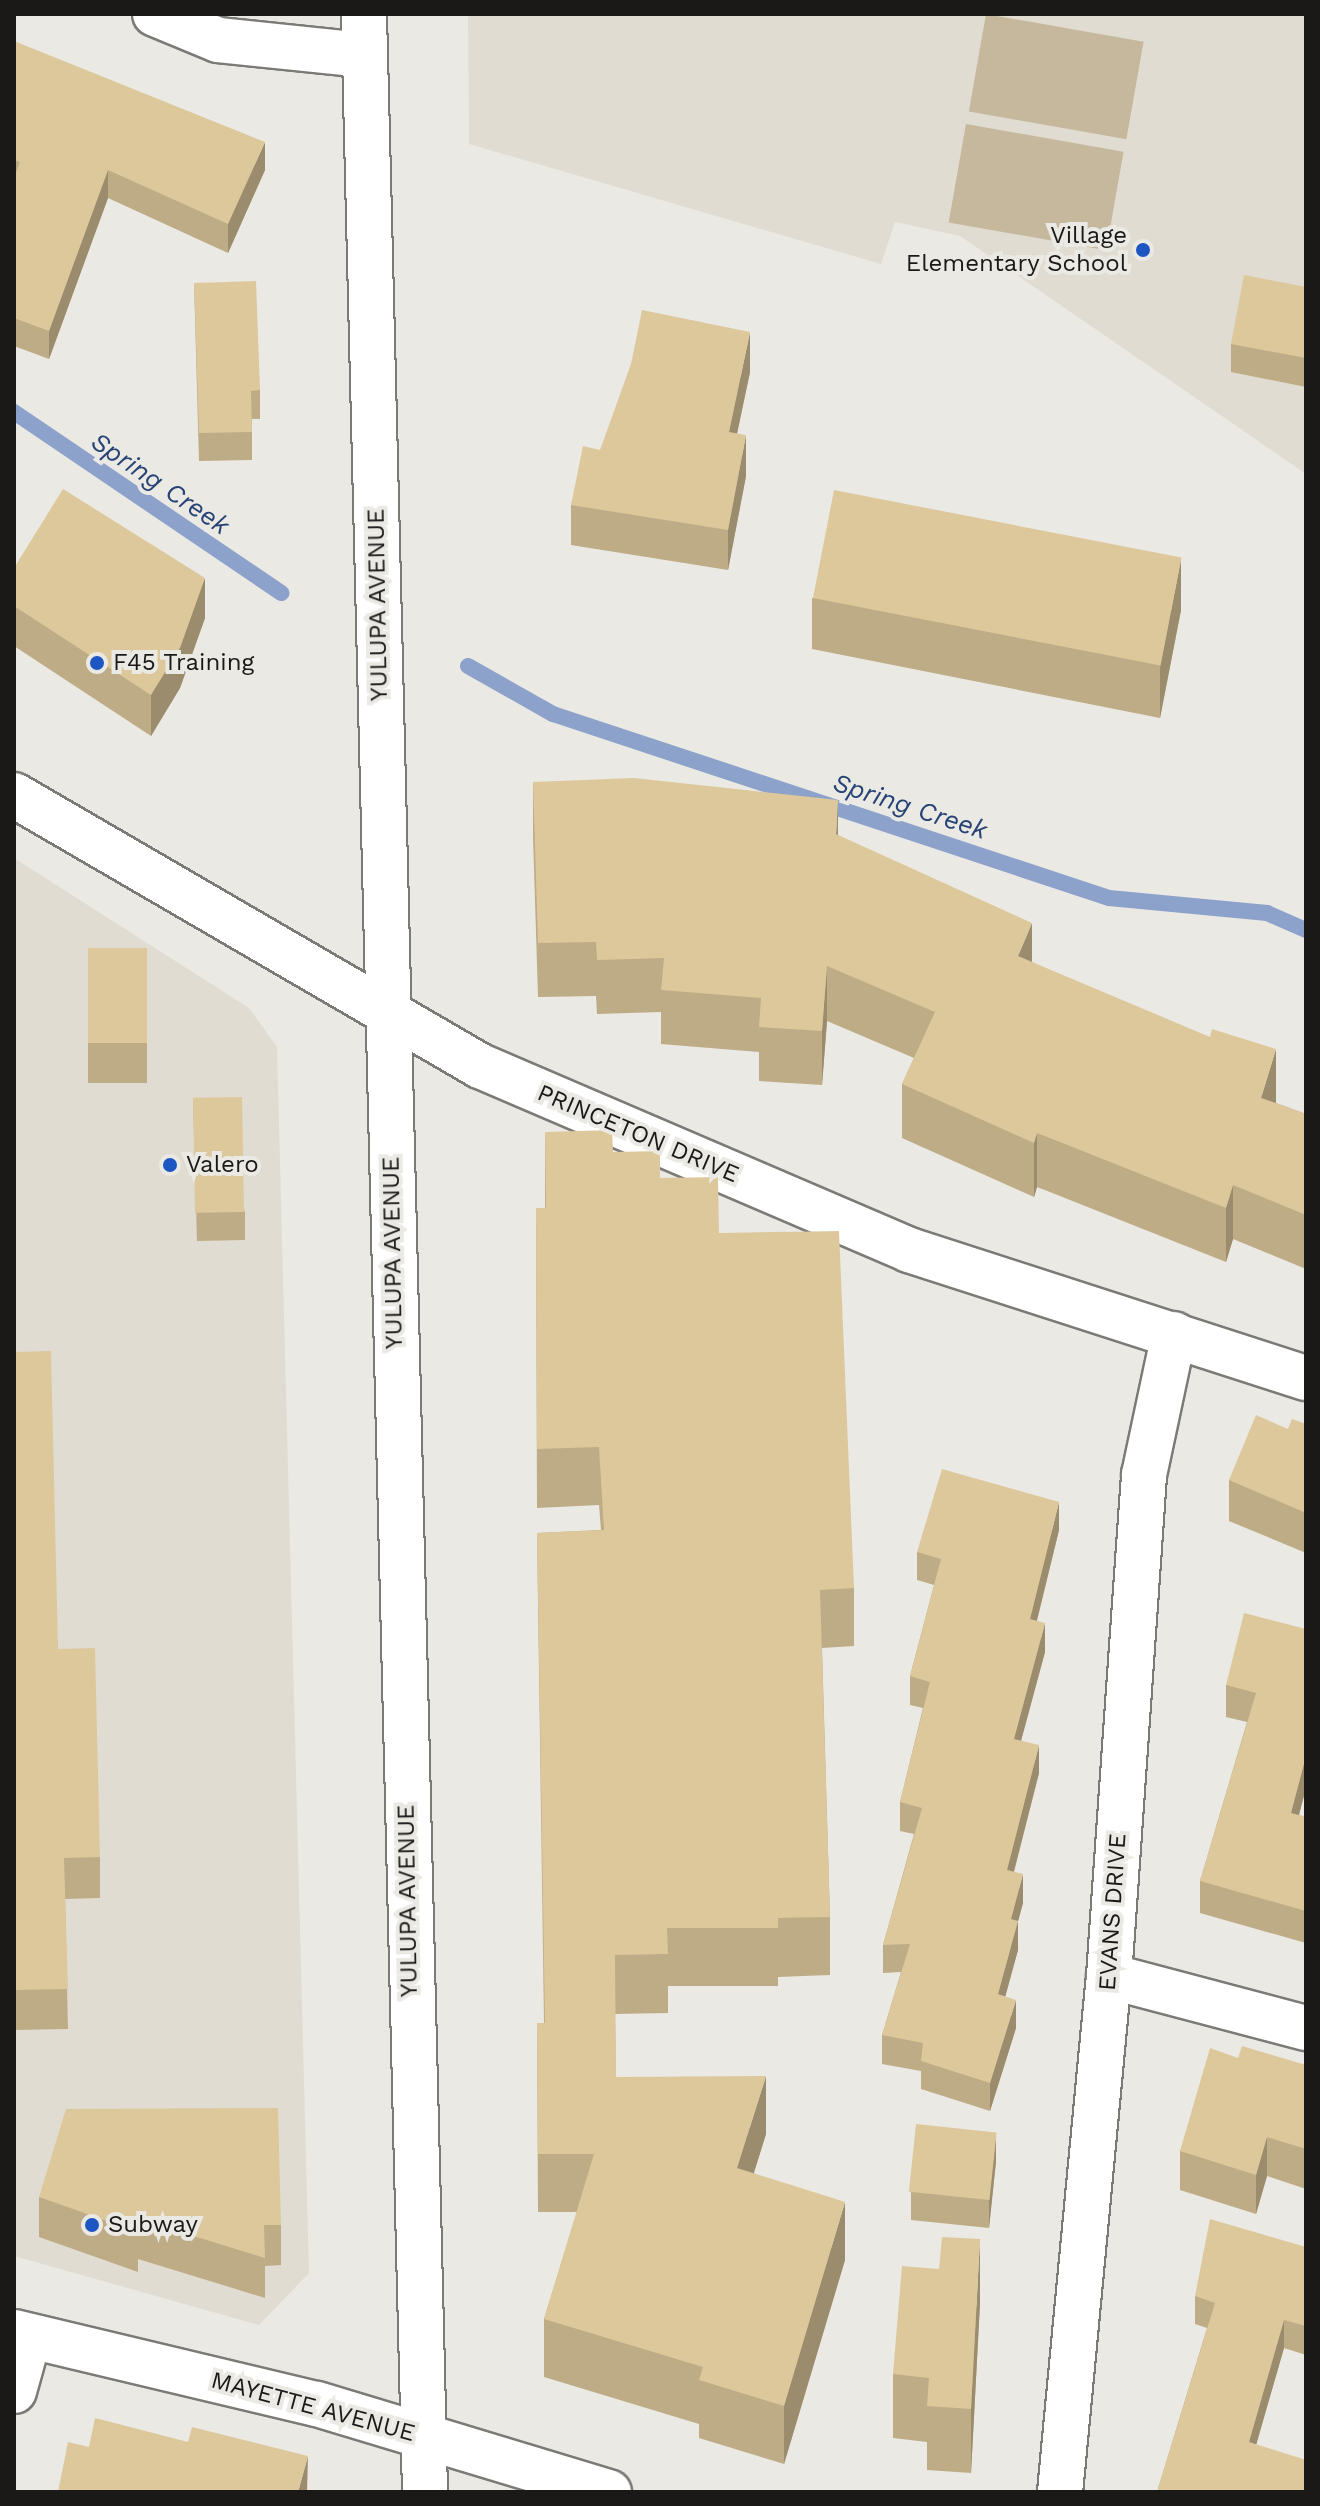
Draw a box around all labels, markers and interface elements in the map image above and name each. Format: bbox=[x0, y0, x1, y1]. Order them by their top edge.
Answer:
place label: Village Elementary School bbox=[905, 222, 1127, 278]
marker: Village Elementary School bbox=[1134, 241, 1152, 259]
water label: Spring Creek bbox=[85, 426, 235, 542]
street label: YULUPA AVENUE bbox=[362, 508, 394, 702]
place label: F45 Training bbox=[113, 649, 255, 677]
marker: F45 Training bbox=[88, 654, 106, 672]
water label: Spring Creek bbox=[829, 767, 991, 847]
street label: PRINCETON DRIVE bbox=[533, 1079, 743, 1189]
place label: Valero bbox=[186, 1151, 259, 1179]
marker: Valero bbox=[161, 1156, 179, 1174]
street label: YULUPA AVENUE bbox=[377, 1156, 409, 1350]
street label: YULUPA AVENUE bbox=[392, 1804, 424, 1998]
street label: EVANS DRIVE bbox=[1093, 1832, 1133, 1992]
place label: Subway bbox=[108, 2211, 198, 2239]
marker: Subway bbox=[83, 2216, 101, 2234]
street label: MAYETTE AVENUE bbox=[207, 2366, 419, 2448]

